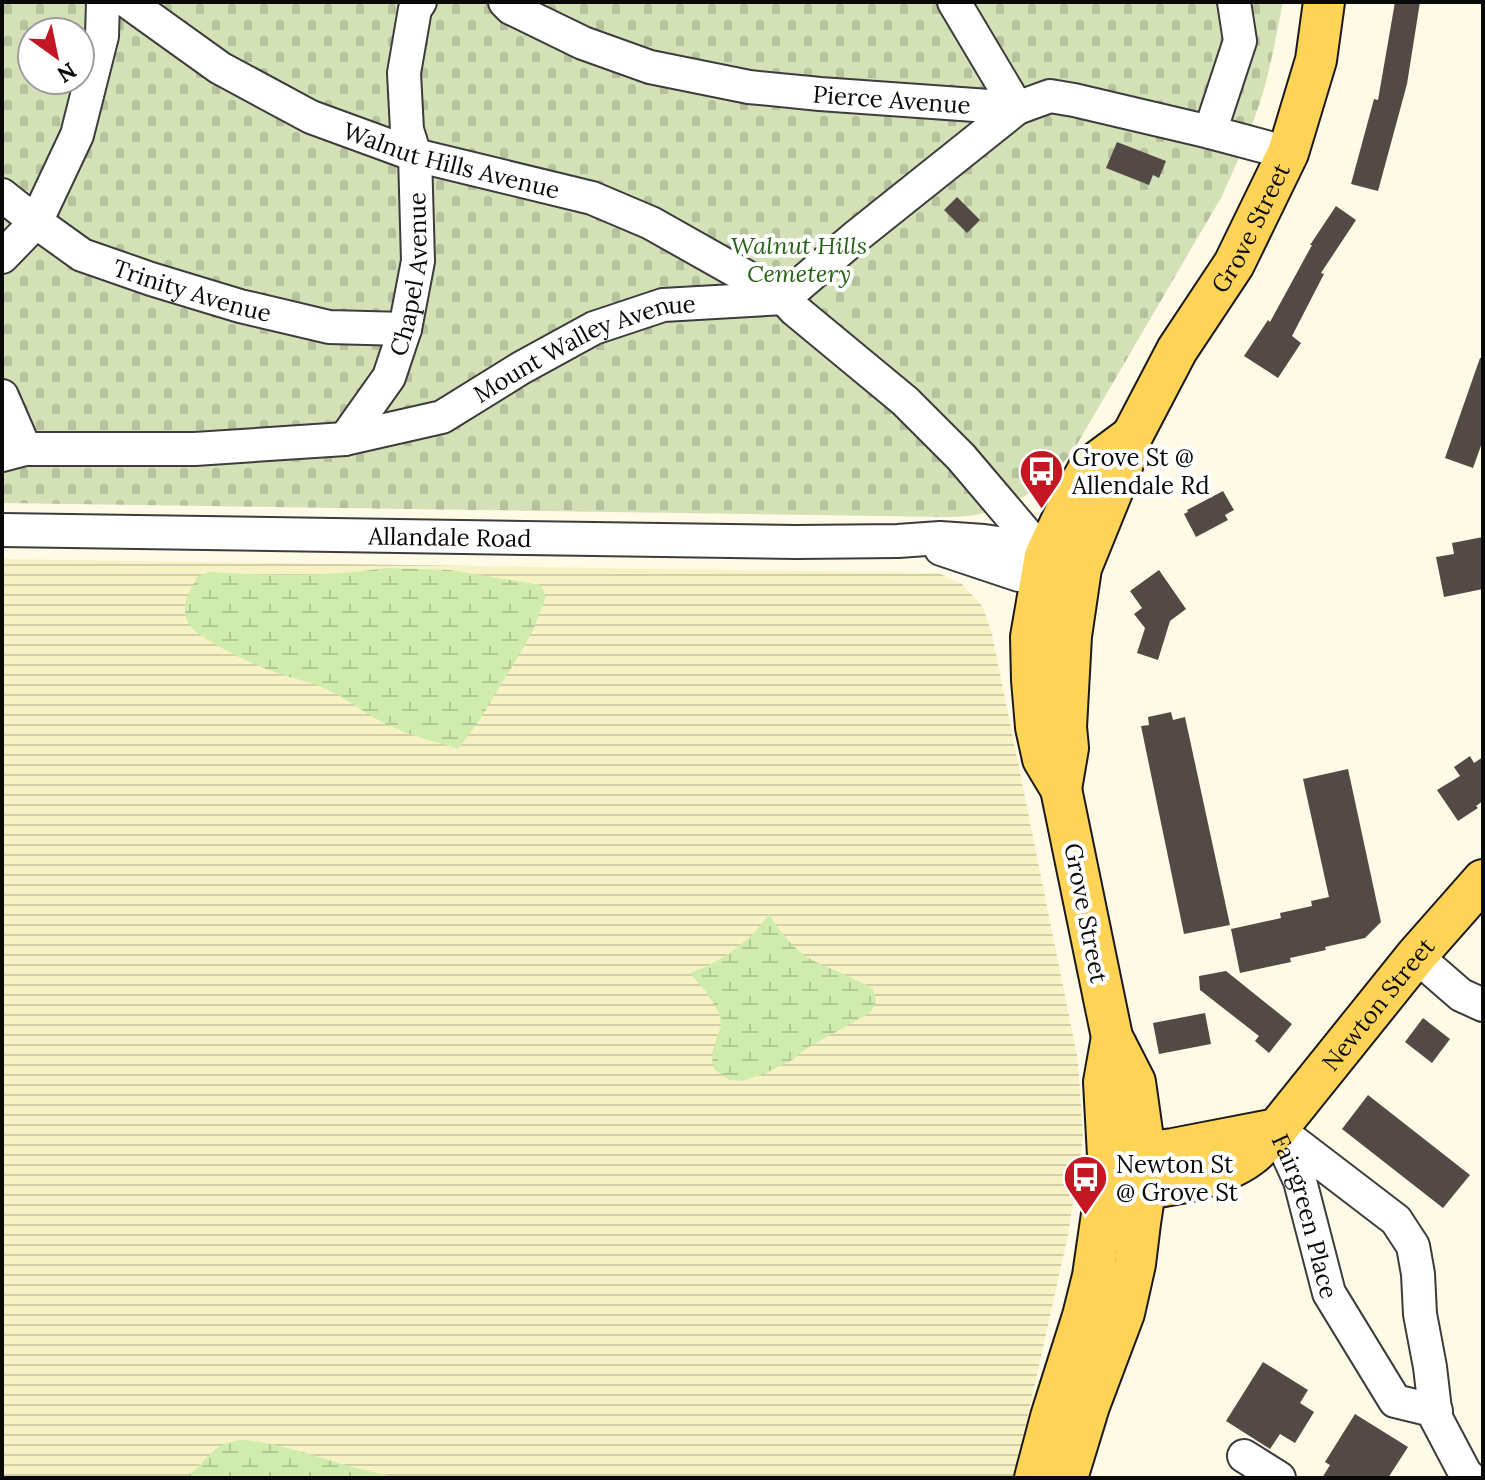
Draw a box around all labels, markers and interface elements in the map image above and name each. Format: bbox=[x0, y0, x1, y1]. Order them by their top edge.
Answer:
north arrow bbox=[16, 16, 96, 96]
text: N bbox=[52, 56, 82, 89]
street label: Pierce Avenue bbox=[812, 78, 972, 120]
street label: Walnut Hills Avenue bbox=[339, 115, 563, 205]
street label: Grove Street bbox=[1204, 157, 1297, 299]
street label: Chapel Avenue bbox=[382, 192, 434, 360]
park label: Walnut Hills Cemetery bbox=[731, 230, 867, 289]
street label: Trinity Avenue bbox=[109, 252, 274, 328]
street label: Mount Walley Avenue bbox=[467, 288, 696, 409]
place label: Grove St @ Allendale Rd bbox=[1071, 442, 1210, 501]
bus stop icon: Grove St @ Allendale Rd bbox=[1017, 447, 1065, 510]
street label: Allandale Road bbox=[367, 520, 532, 554]
street label: Grove Street bbox=[1057, 840, 1115, 986]
street label: Newton Street bbox=[1315, 930, 1441, 1077]
street label: Fairgreen Place bbox=[1265, 1129, 1345, 1302]
place label: Newton St @ Grove St bbox=[1116, 1149, 1239, 1208]
bus stop icon: Newton St @ Grove St bbox=[1061, 1154, 1109, 1217]

